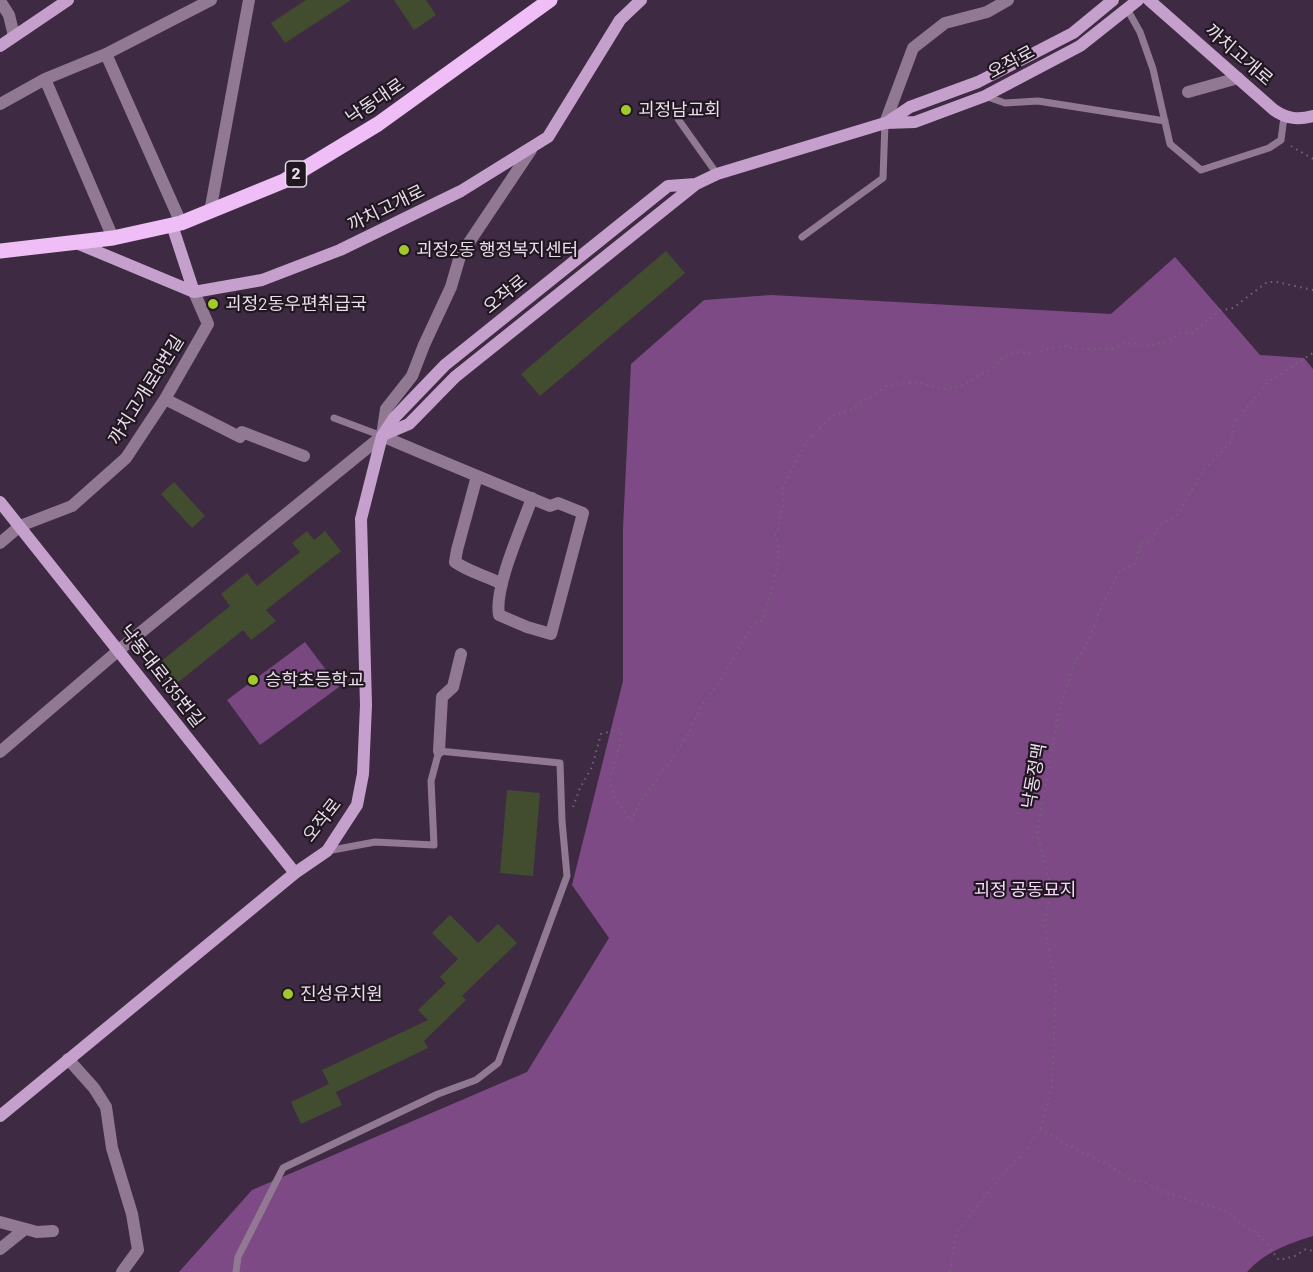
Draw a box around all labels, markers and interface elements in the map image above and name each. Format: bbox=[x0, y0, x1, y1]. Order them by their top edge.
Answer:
street label: 까치고개로 bbox=[1201, 20, 1277, 90]
street label: 오작로 bbox=[984, 41, 1038, 83]
street label: 낙동대로 bbox=[342, 74, 408, 128]
place label: 괴정남교회 bbox=[638, 99, 721, 121]
marker: 괴정남교회 bbox=[619, 103, 633, 117]
road number: 2 bbox=[286, 161, 306, 187]
street label: 까치고개로 bbox=[344, 180, 428, 236]
place label: 괴정2동 행정복지센터 bbox=[416, 239, 578, 261]
marker: 괴정2동 행정복지센터 bbox=[397, 243, 411, 257]
street label: 오작로 bbox=[479, 270, 531, 318]
place label: 괴정2동우편취급국 bbox=[225, 293, 367, 315]
marker: 괴정2동우편취급국 bbox=[206, 297, 220, 311]
street label: 까치고개로6번길 bbox=[104, 331, 188, 449]
street label: 낙동대로135번길 bbox=[115, 620, 209, 732]
place label: 승학초등학교 bbox=[265, 669, 364, 691]
marker: 승학초등학교 bbox=[246, 673, 260, 687]
street label: 낙동정맥 bbox=[1018, 742, 1050, 810]
street label: 오작로 bbox=[298, 794, 346, 846]
park label: 괴정 공동묘지 bbox=[974, 879, 1076, 901]
place label: 진성유치원 bbox=[300, 983, 383, 1005]
marker: 진성유치원 bbox=[281, 987, 295, 1001]

